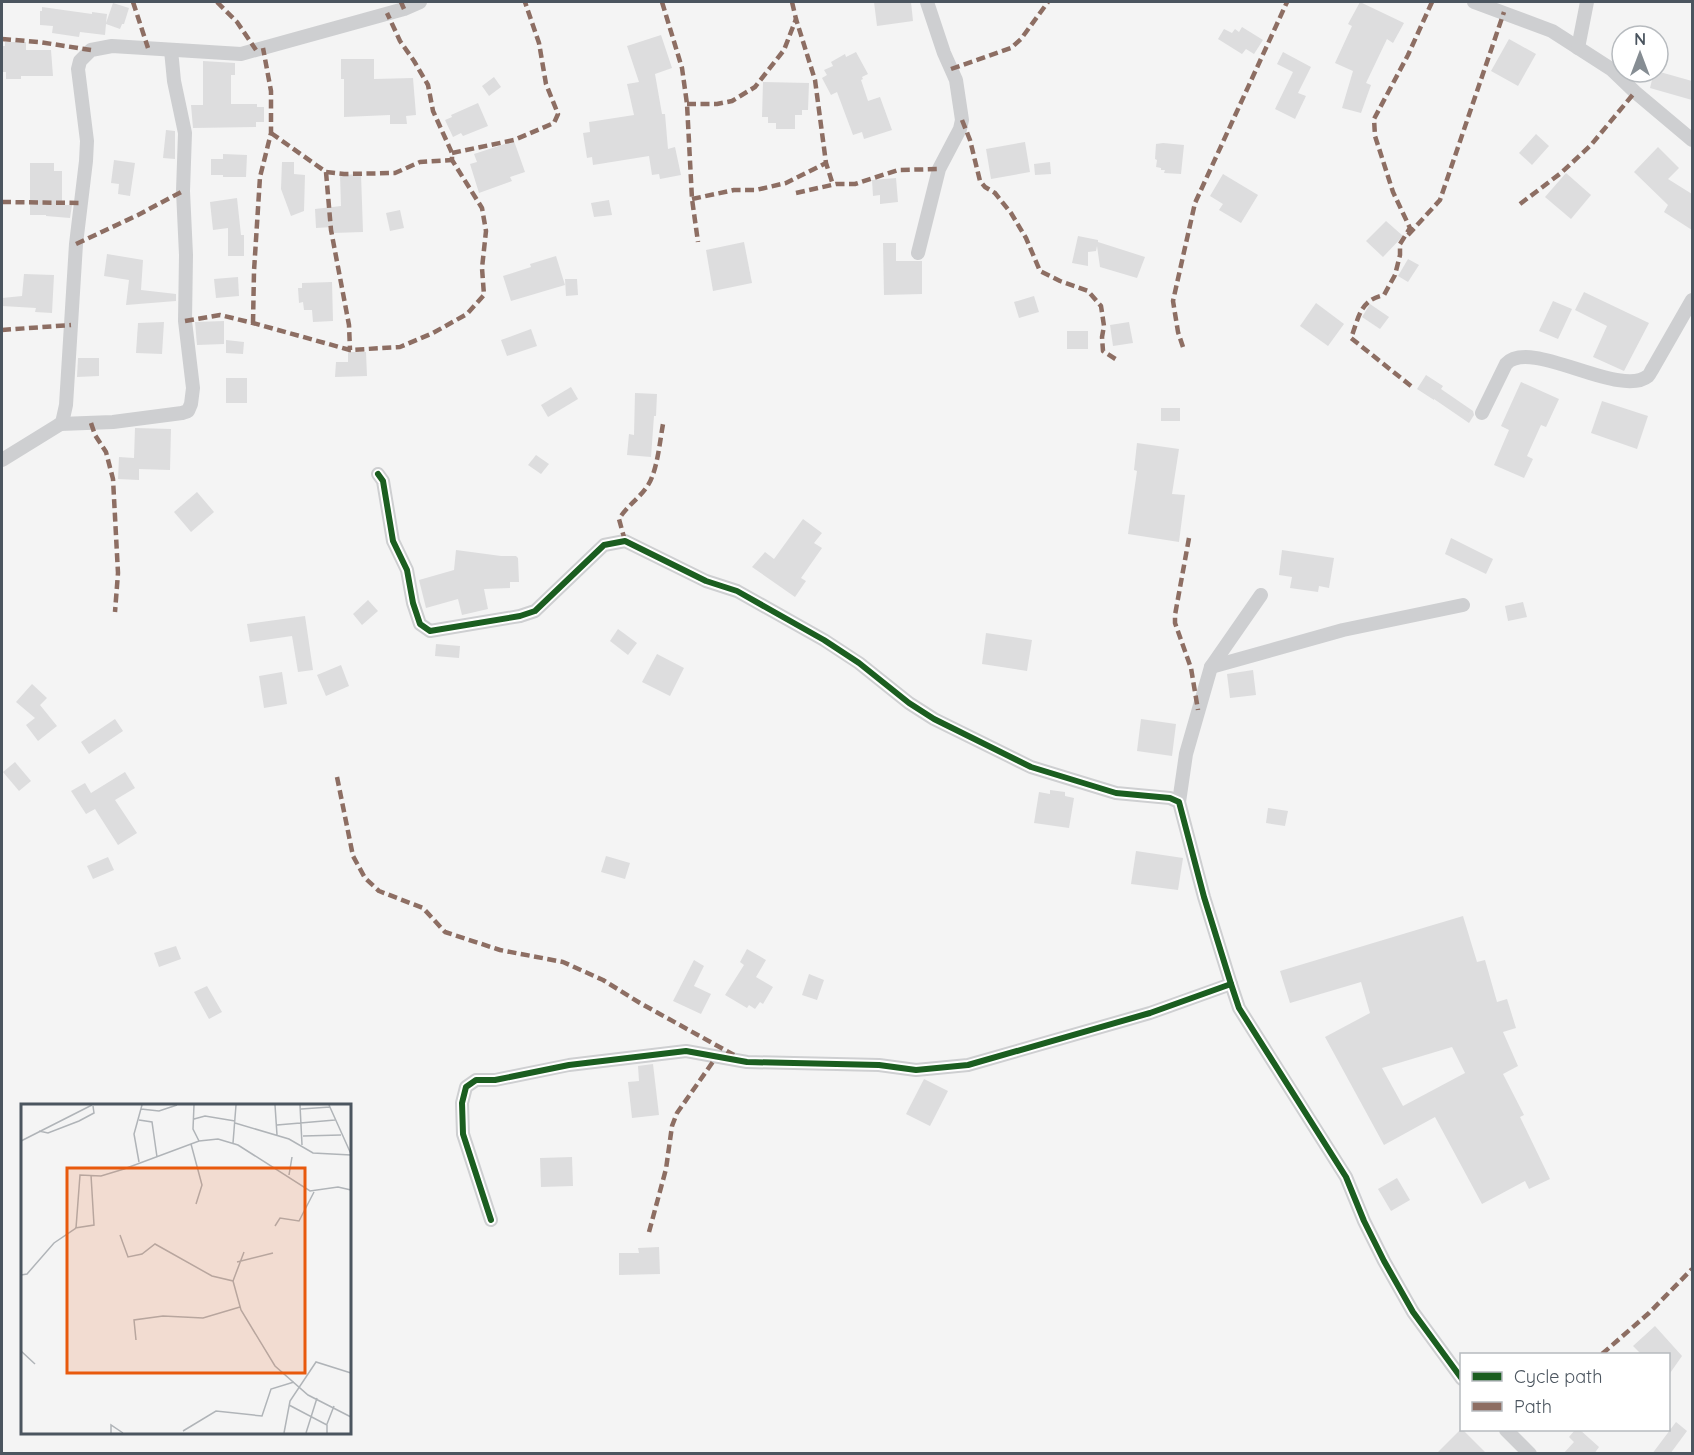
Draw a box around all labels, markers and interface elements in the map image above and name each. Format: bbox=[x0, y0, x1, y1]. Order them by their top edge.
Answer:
north arrow bbox=[1610, 24, 1670, 84]
text: N bbox=[1634, 29, 1646, 49]
inset map bbox=[21, 1104, 351, 1434]
legend bbox=[1460, 1353, 1670, 1431]
text: Cycle path bbox=[1514, 1365, 1602, 1388]
text: Path bbox=[1514, 1395, 1552, 1418]

